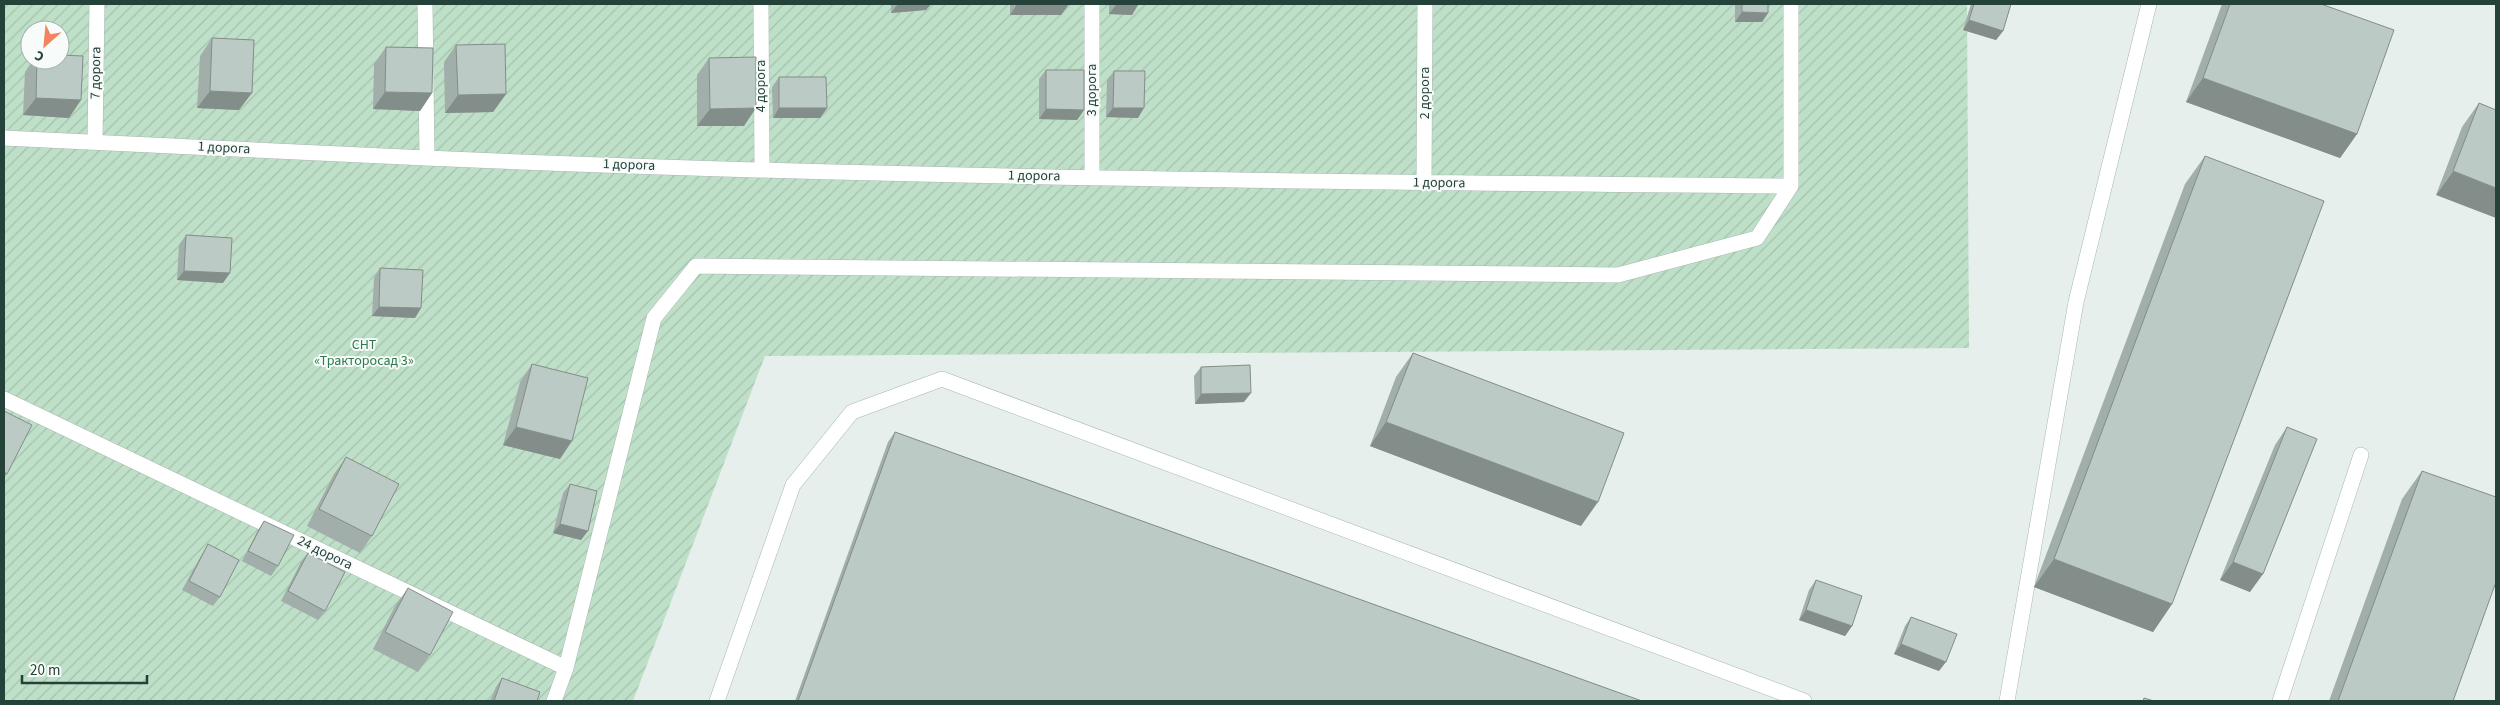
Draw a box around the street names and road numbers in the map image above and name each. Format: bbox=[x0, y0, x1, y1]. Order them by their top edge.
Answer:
street label: 7 дорога bbox=[86, 47, 106, 99]
street label: 4 дорога bbox=[751, 60, 771, 112]
street label: 3 дорога bbox=[1082, 64, 1102, 116]
street label: 2 дорога bbox=[1415, 67, 1435, 119]
street label: 1 дорога bbox=[197, 137, 251, 159]
street label: 1 дорога bbox=[602, 154, 656, 176]
street label: 1 дорога bbox=[1008, 166, 1060, 186]
street label: 1 дорога bbox=[1413, 173, 1465, 193]
street label: 24 дорога bbox=[294, 531, 356, 575]

